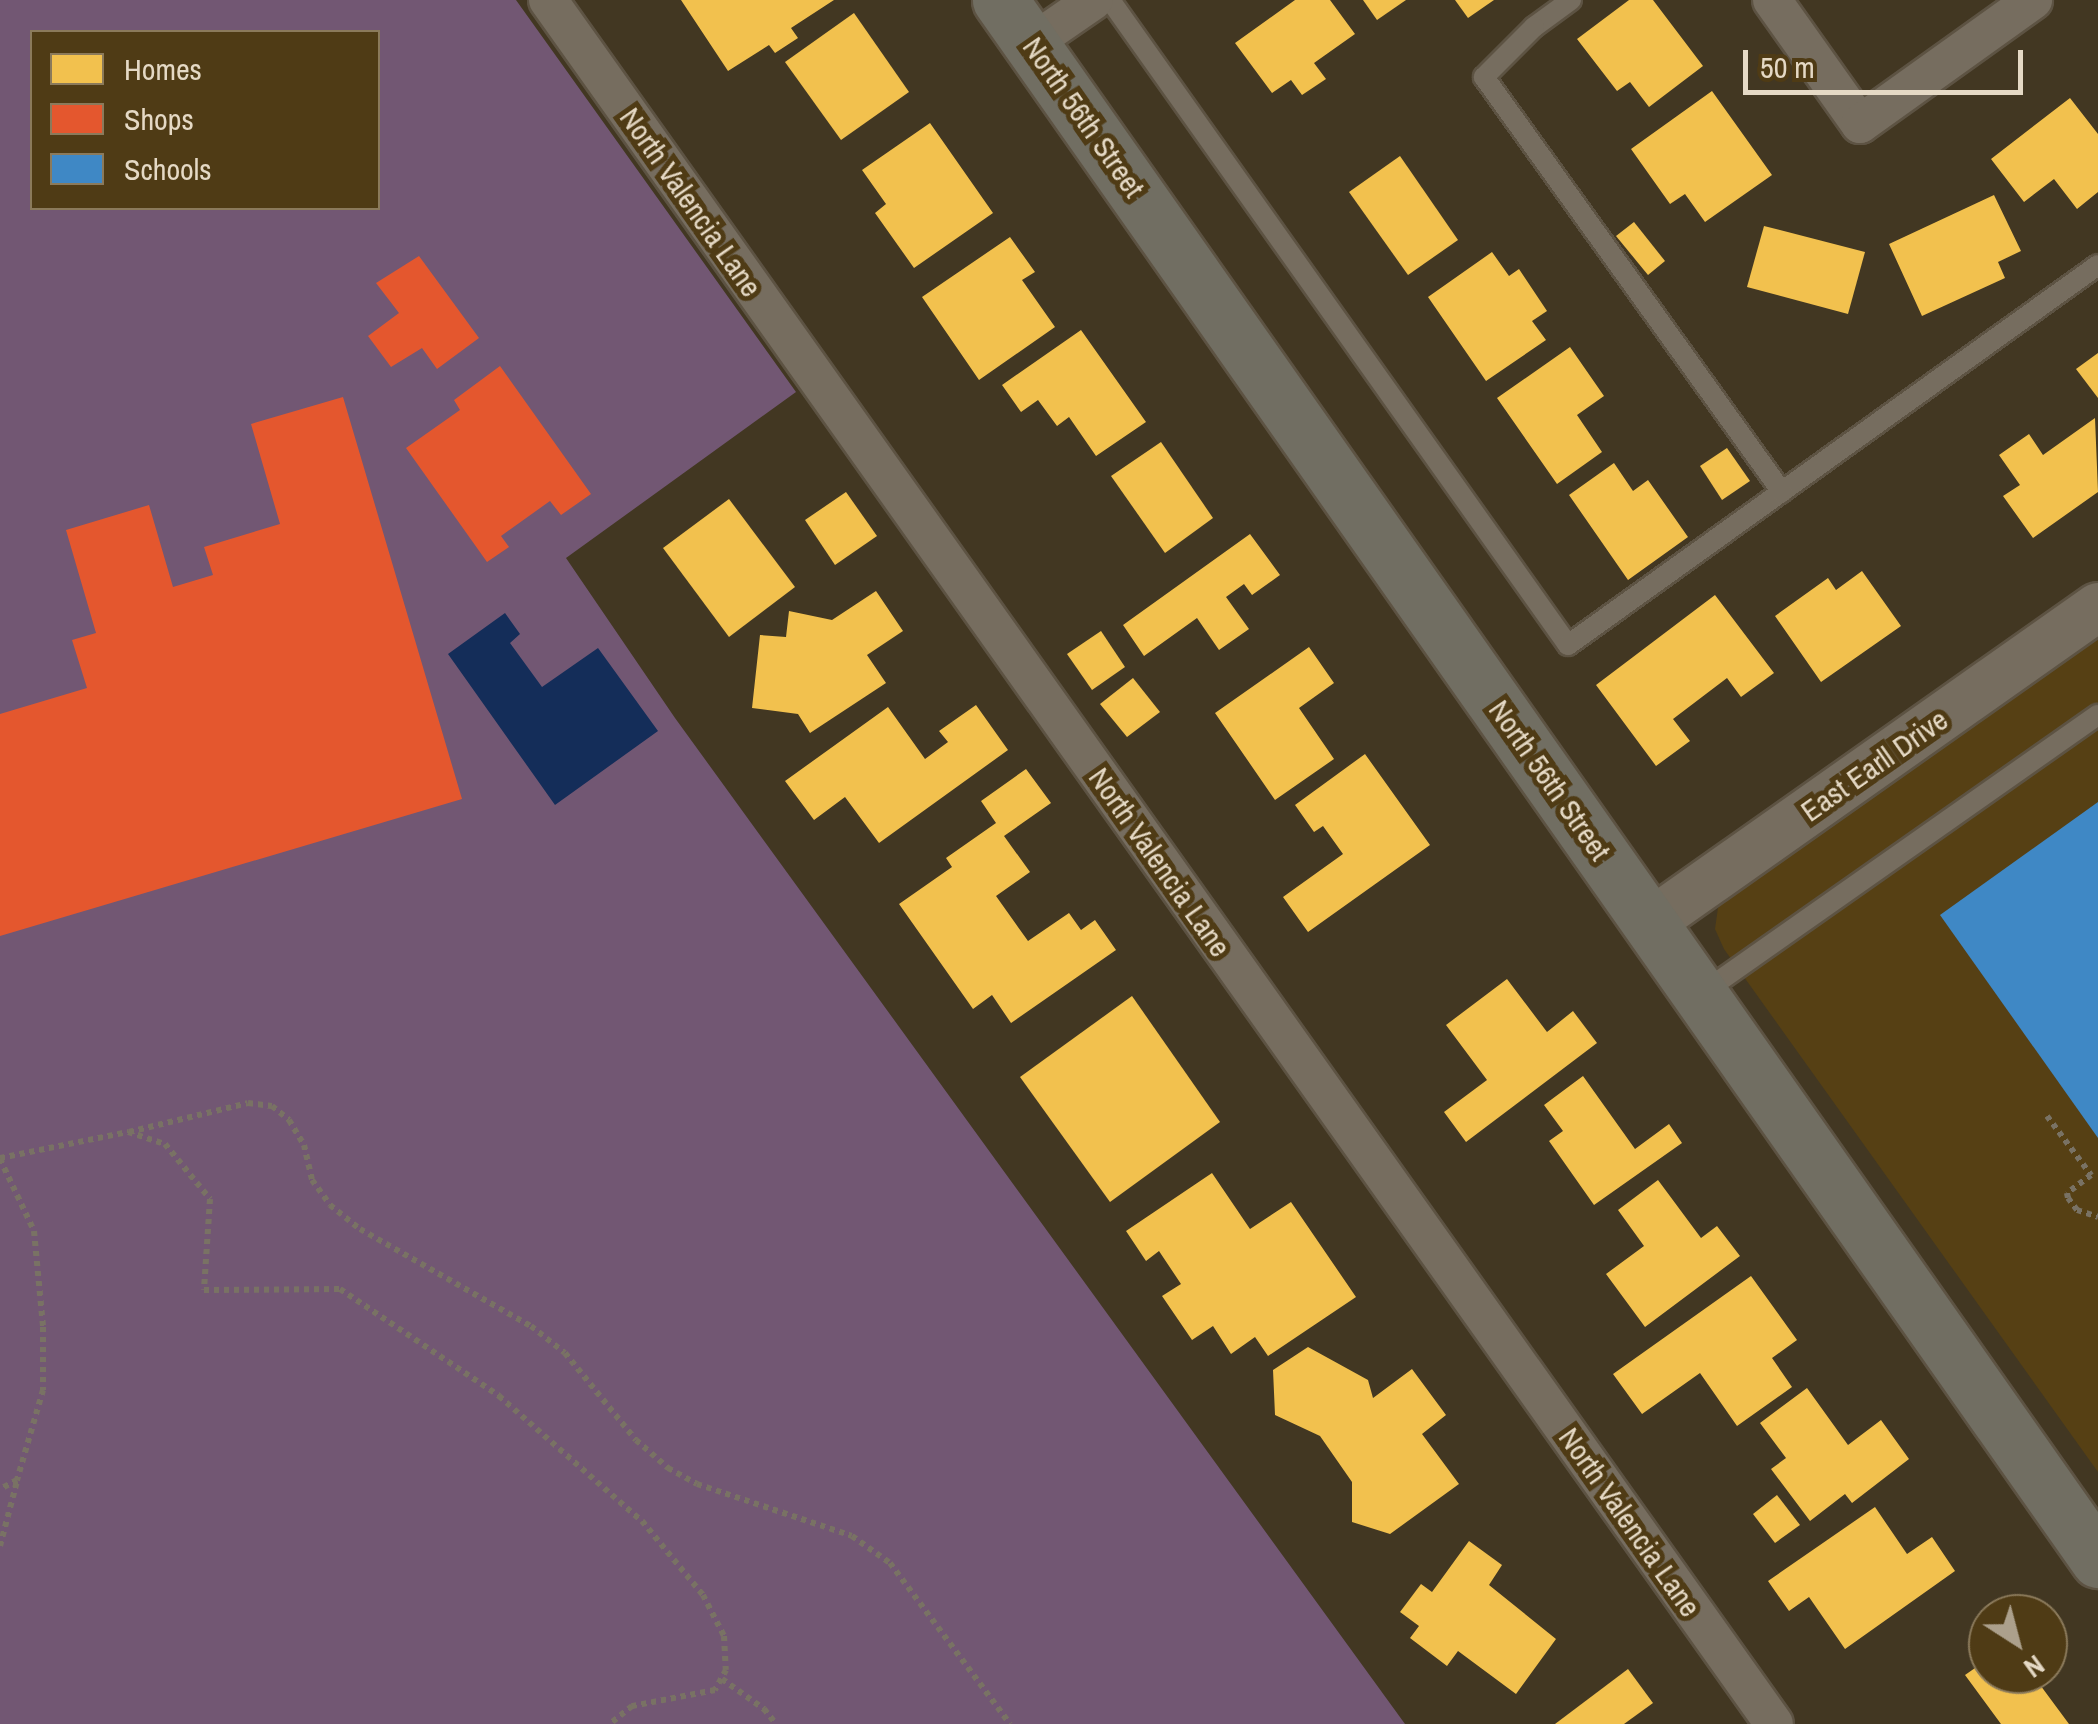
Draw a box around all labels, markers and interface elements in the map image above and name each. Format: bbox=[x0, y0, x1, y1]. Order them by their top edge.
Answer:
legend bbox=[30, 30, 380, 210]
street label: North 56th Street bbox=[1016, 30, 1152, 204]
scale bar bbox=[1748, 30, 2028, 92]
text: 50 m bbox=[1760, 47, 1815, 87]
text: Homes bbox=[124, 49, 202, 89]
text: Shops bbox=[124, 99, 194, 139]
street label: North Valencia Lane bbox=[612, 101, 770, 303]
text: Schools bbox=[124, 149, 212, 189]
street label: North 56th Street bbox=[1482, 693, 1618, 867]
street label: East Earll Drive bbox=[1794, 701, 1954, 829]
street label: North Valencia Lane bbox=[1081, 761, 1239, 963]
street label: North Valencia Lane bbox=[1551, 1421, 1709, 1623]
north arrow bbox=[1968, 1594, 2068, 1694]
text: N bbox=[2017, 1646, 2052, 1687]

